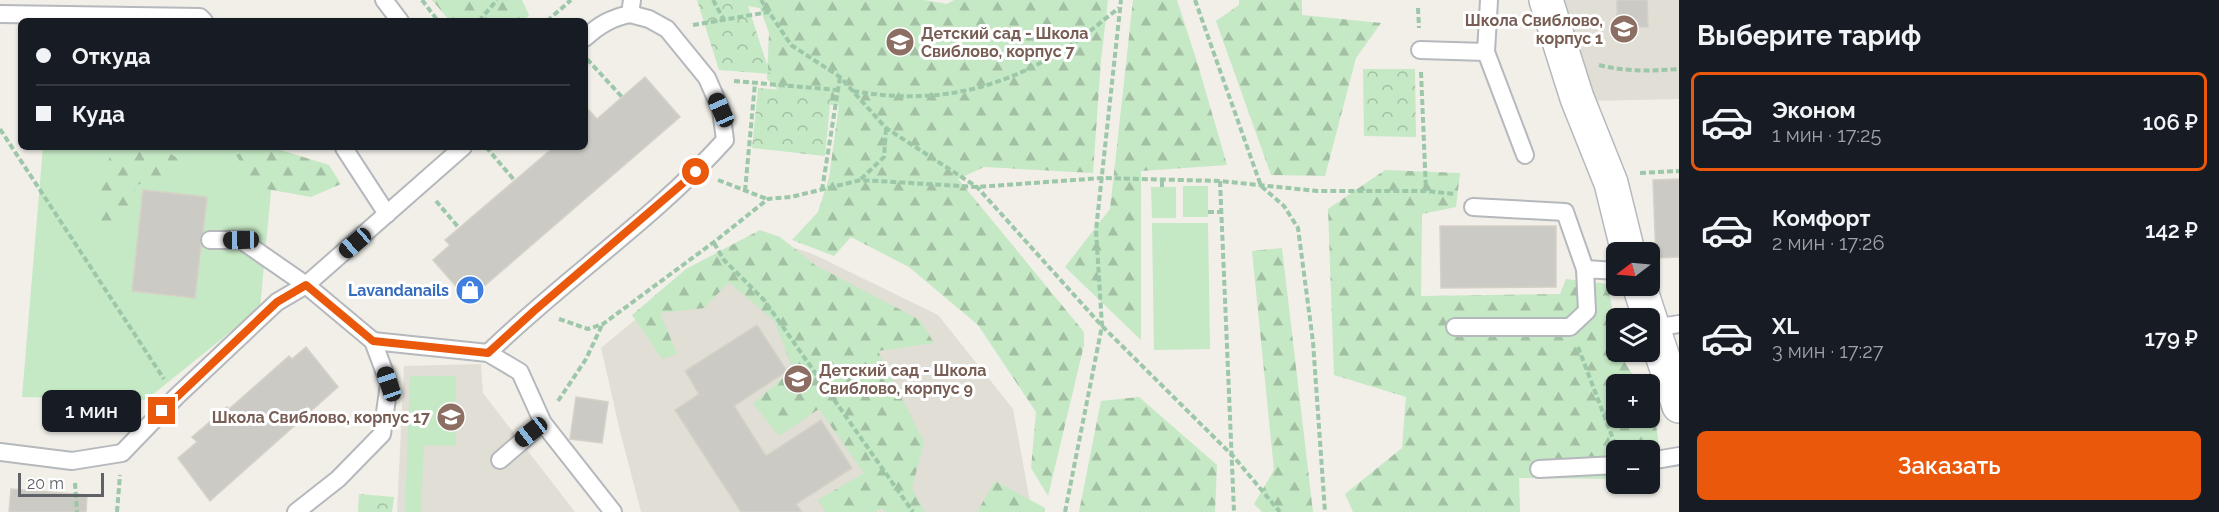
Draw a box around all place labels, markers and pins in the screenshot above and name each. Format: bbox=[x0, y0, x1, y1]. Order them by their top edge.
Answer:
place label: Школа Свиблово, корпус 1 bbox=[1465, 11, 1603, 48]
school or university icon: Школа Свиблово, корпус 1 bbox=[1608, 13, 1640, 45]
place label: Детский сад - Школа Свиблово, корпус 7 bbox=[921, 24, 1088, 61]
school or university icon: Детский сад - Школа Свиблово, корпус 7 bbox=[884, 26, 916, 58]
shop icon: Lavandanails bbox=[454, 274, 486, 306]
place label: Lavandanails bbox=[348, 281, 449, 300]
place label: Детский сад - Школа Свиблово, корпус 9 bbox=[819, 361, 986, 398]
school or university icon: Детский сад - Школа Свиблово, корпус 9 bbox=[782, 363, 814, 395]
school or university icon: Школа Свиблово, корпус 17 bbox=[435, 401, 467, 433]
place label: Школа Свиблово, корпус 17 bbox=[212, 408, 430, 427]

